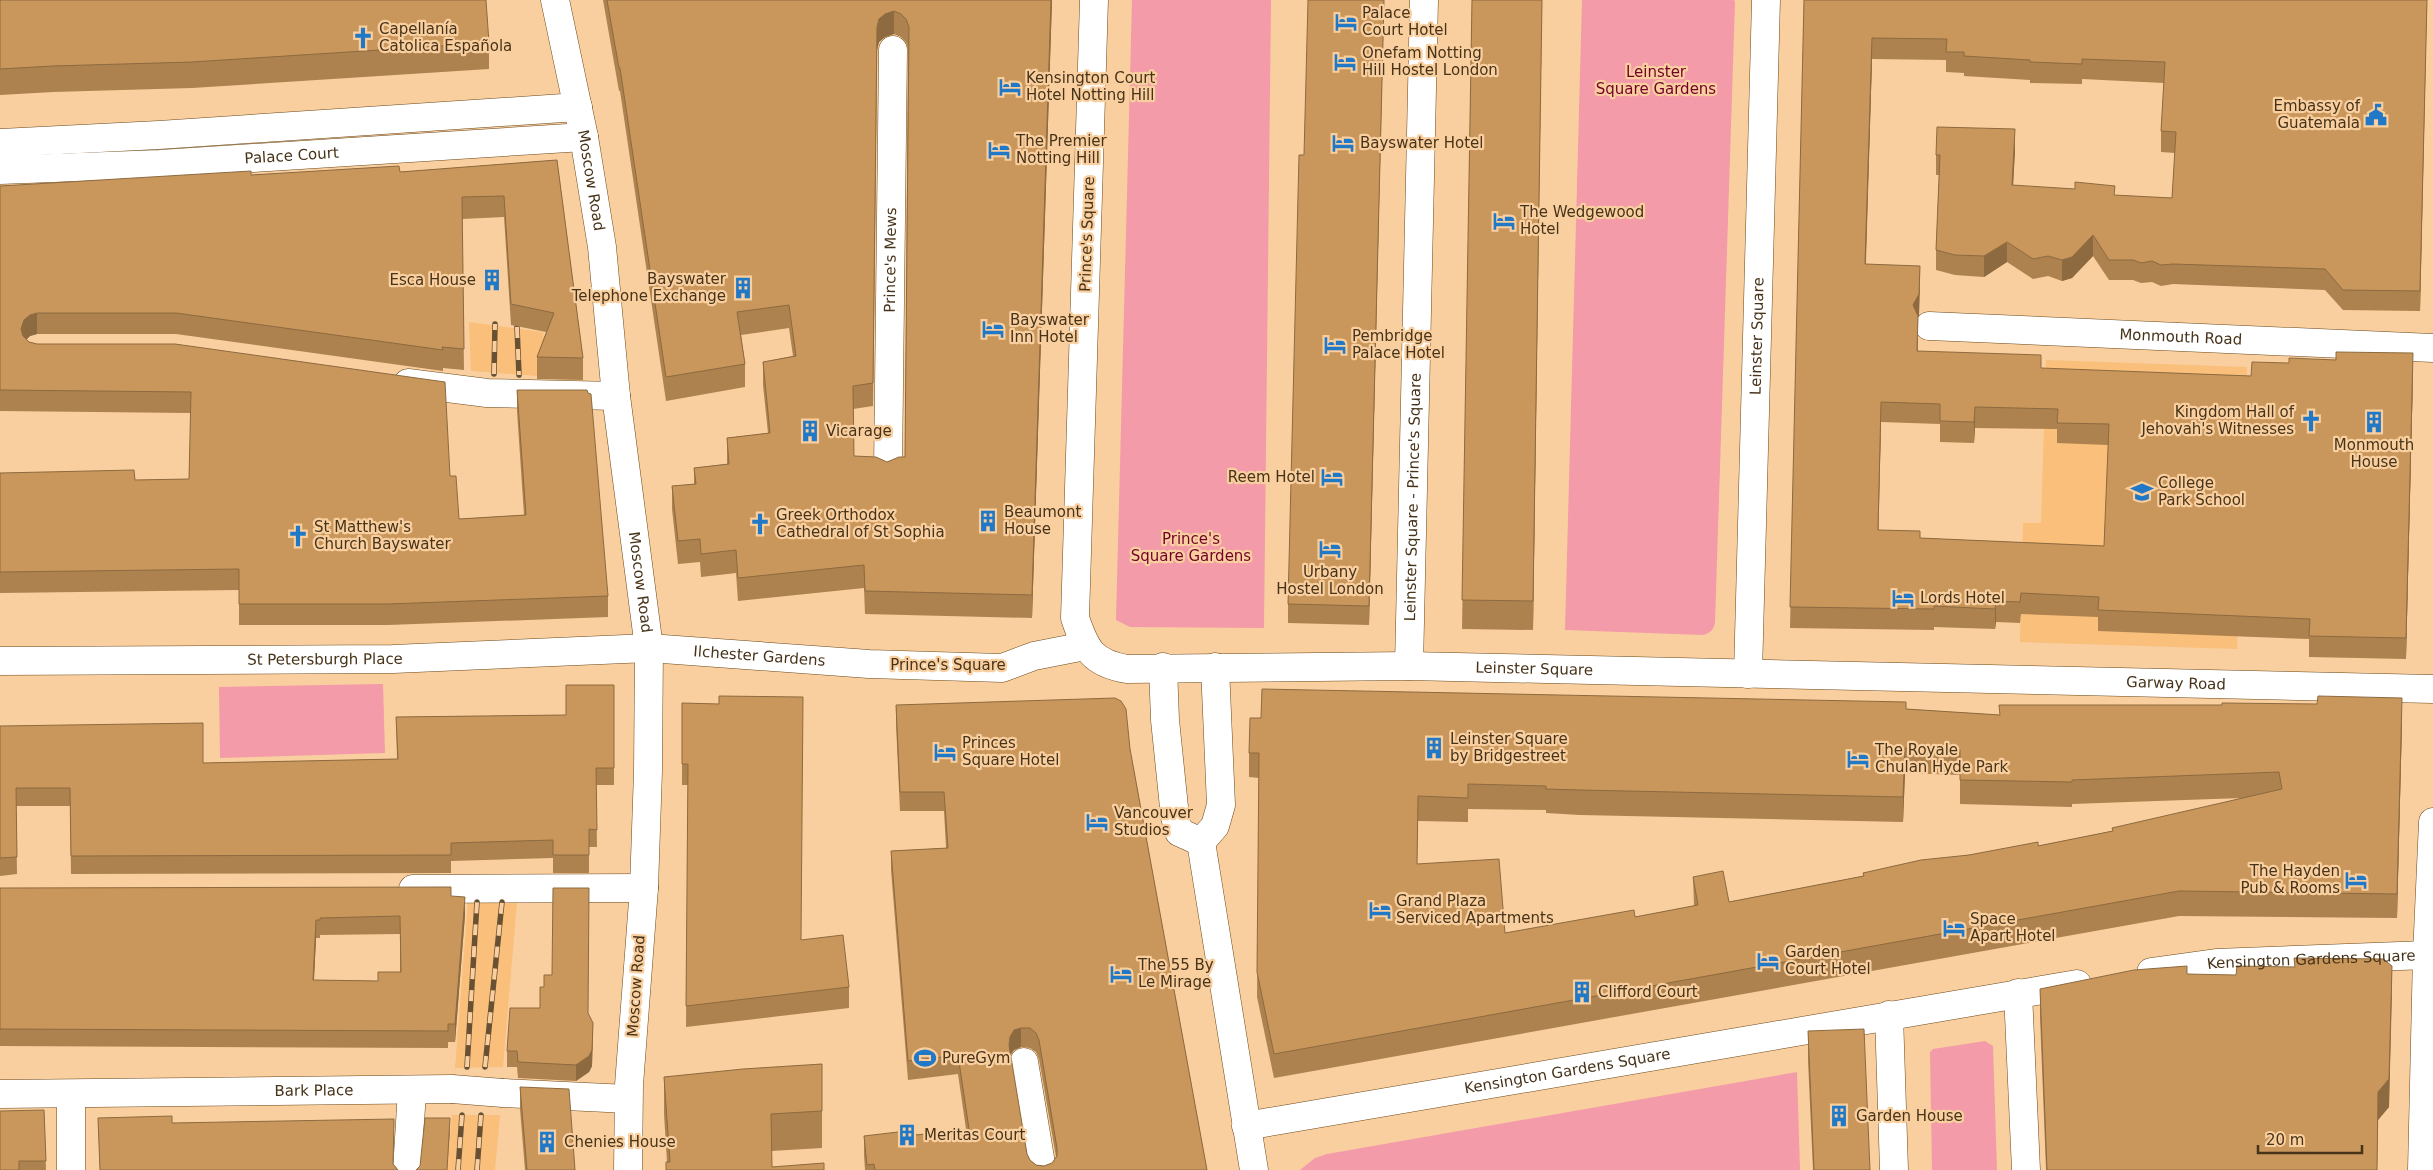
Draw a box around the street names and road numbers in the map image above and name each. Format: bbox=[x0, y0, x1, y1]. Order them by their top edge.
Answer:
street label: Moscow Road bbox=[574, 128, 608, 232]
street label: Palace Court bbox=[244, 144, 339, 168]
street label: Prince's Square bbox=[1076, 176, 1098, 292]
street label: Prince's Mews bbox=[881, 207, 900, 313]
street label: Leinster Square bbox=[1746, 277, 1768, 395]
street label: Monmouth Road bbox=[2119, 325, 2243, 349]
street label: Leinster Square - Prince's Square bbox=[1401, 373, 1425, 621]
street label: Moscow Road bbox=[625, 530, 656, 634]
street label: Ilchester Gardens bbox=[693, 642, 826, 670]
street label: St Petersburgh Place bbox=[247, 650, 403, 669]
street label: Prince's Square bbox=[890, 656, 1006, 674]
street label: Leinster Square bbox=[1475, 658, 1593, 679]
street label: Garway Road bbox=[2126, 673, 2226, 693]
street label: Moscow Road bbox=[623, 934, 649, 1038]
street label: Kensington Gardens Square bbox=[2206, 946, 2416, 973]
street label: Kensington Gardens Square bbox=[1463, 1045, 1672, 1098]
street label: Bark Place bbox=[274, 1081, 354, 1100]

